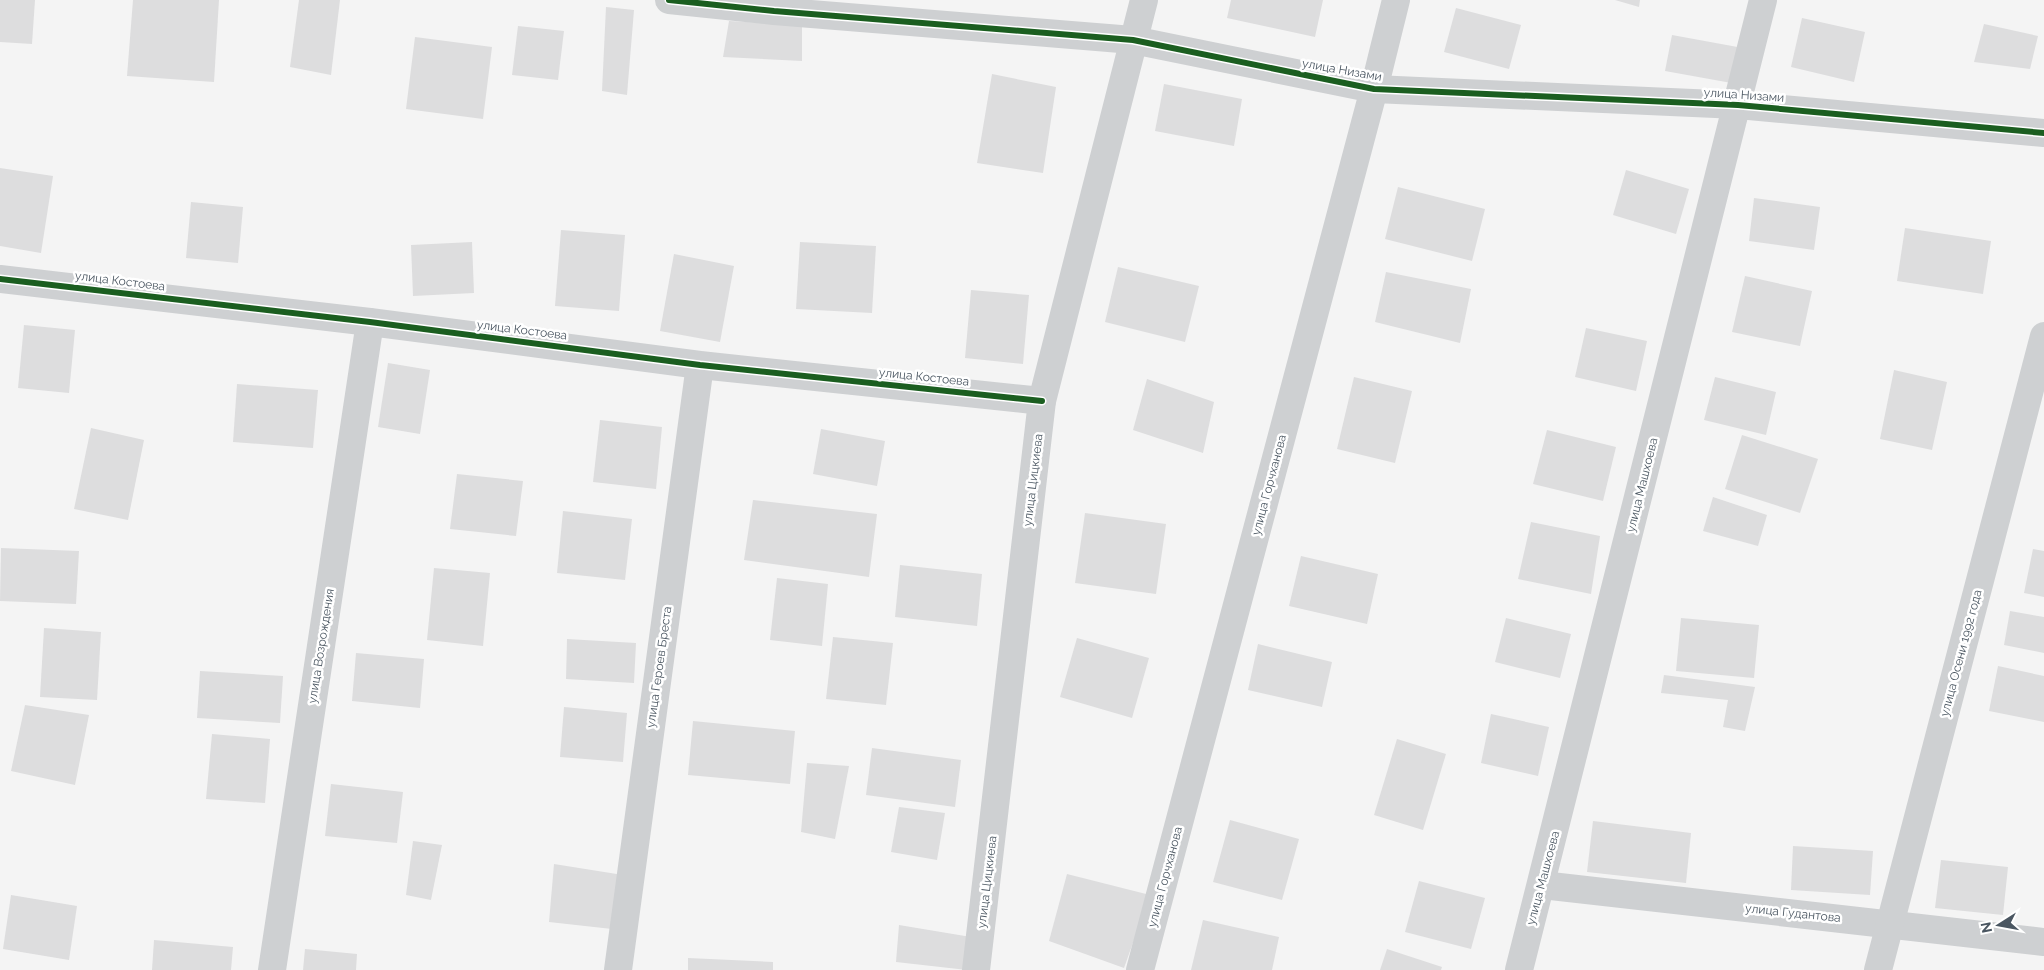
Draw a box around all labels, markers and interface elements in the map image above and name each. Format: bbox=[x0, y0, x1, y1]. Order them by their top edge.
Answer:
street label: улица Низами bbox=[1301, 56, 1383, 84]
street label: улица Низами bbox=[1703, 85, 1785, 105]
street label: улица Костоева bbox=[74, 269, 166, 293]
street label: улица Костоева bbox=[476, 318, 568, 342]
street label: улица Костоева bbox=[878, 365, 970, 389]
street label: улица Цицкиева bbox=[1020, 433, 1046, 527]
street label: улица Горчханова bbox=[1249, 433, 1289, 537]
street label: улица Машхоева bbox=[1624, 436, 1660, 534]
street label: улица Возрождения bbox=[305, 588, 337, 704]
street label: улица Осени 1992 года bbox=[1937, 588, 1985, 718]
street label: улица Героев Бреста bbox=[644, 605, 674, 729]
street label: улица Горчханова bbox=[1145, 825, 1185, 929]
street label: улица Машхоева bbox=[1524, 829, 1562, 927]
street label: улица Цицкиева bbox=[974, 835, 1000, 929]
north arrow bbox=[1974, 900, 2024, 950]
street label: улица Гудантова bbox=[1745, 901, 1841, 925]
text: N bbox=[1977, 921, 1995, 934]

